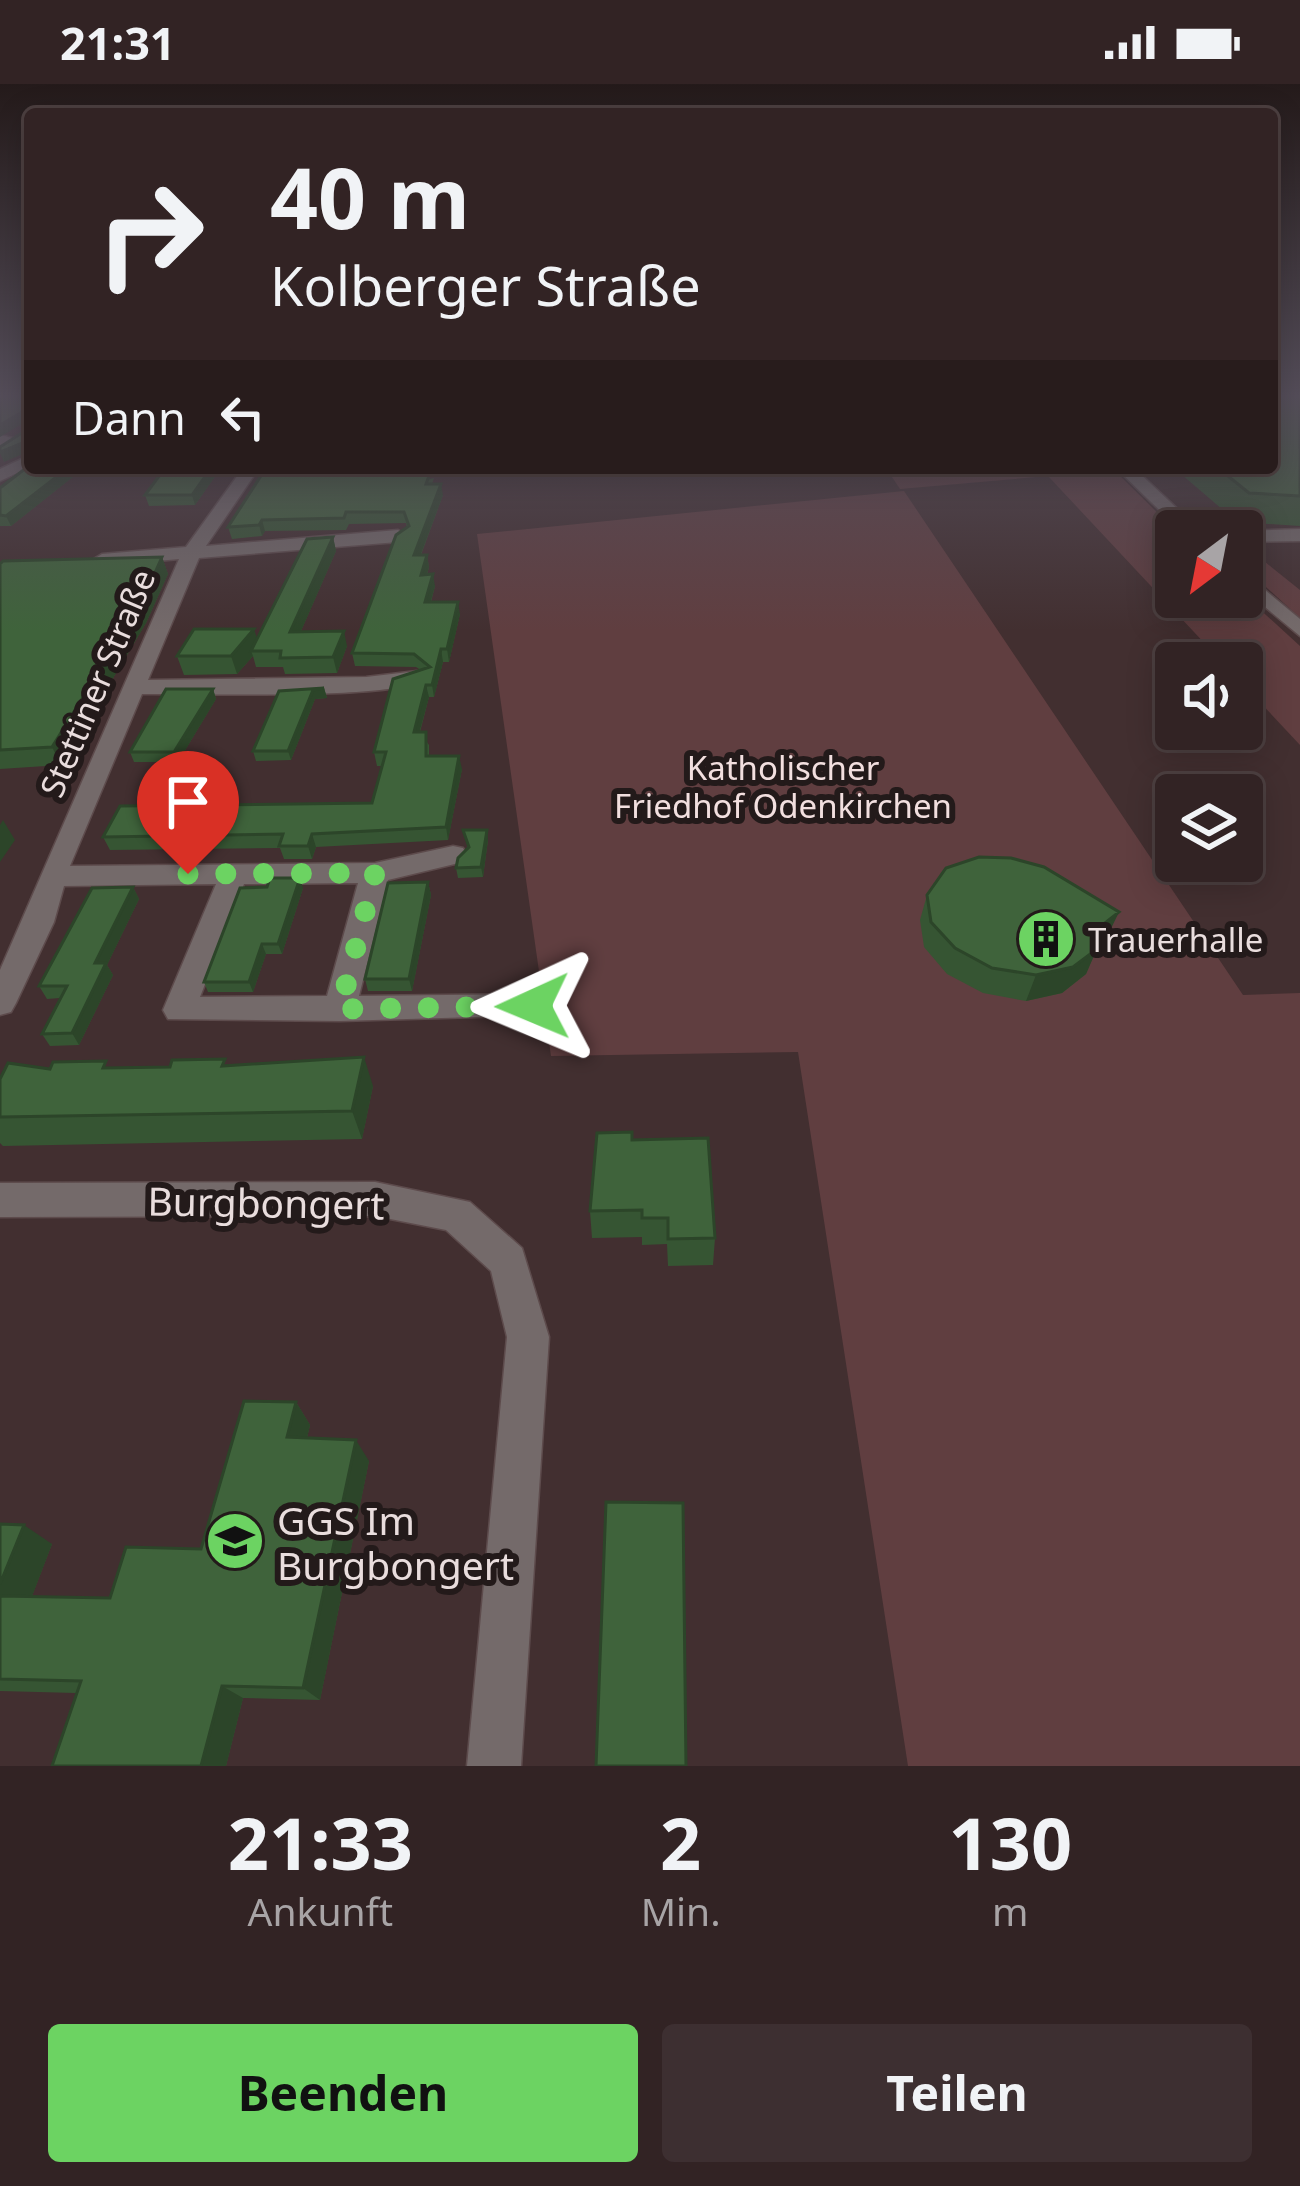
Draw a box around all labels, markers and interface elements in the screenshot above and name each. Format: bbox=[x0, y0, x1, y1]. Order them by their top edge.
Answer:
text: 21:31 bbox=[60, 12, 176, 73]
text: 40 m bbox=[270, 139, 470, 254]
icon: right bbox=[72, 156, 228, 312]
text: Kolberger Straße bbox=[270, 248, 701, 322]
icon: left bbox=[210, 384, 276, 450]
text: Dann bbox=[72, 387, 186, 448]
north arrow bbox=[1155, 510, 1263, 618]
map controls bbox=[1155, 510, 1263, 882]
street label: Stettiner Straße bbox=[29, 562, 165, 804]
button: sound bbox=[1155, 642, 1263, 750]
park label: Katholischer Friedhof Odenkirchen bbox=[614, 745, 952, 828]
pin bbox=[137, 751, 239, 874]
icon: arrive bbox=[155, 769, 221, 835]
button: layers bbox=[1155, 774, 1263, 882]
building icon: Trauerhalle bbox=[1015, 908, 1077, 970]
place label: Trauerhalle bbox=[1088, 917, 1263, 962]
position arrow bbox=[470, 943, 596, 1069]
street label: Burgbongert bbox=[147, 1173, 385, 1231]
place label: GGS Im Burgbongert bbox=[277, 1493, 514, 1591]
school or university icon: GGS Im Burgbongert bbox=[204, 1510, 266, 1572]
text: 21:33 bbox=[228, 1793, 413, 1891]
text: 2 bbox=[660, 1793, 701, 1891]
text: 130 bbox=[949, 1793, 1072, 1891]
text: Ankunft bbox=[248, 1884, 393, 1937]
text: Min. bbox=[641, 1884, 721, 1937]
text: m bbox=[992, 1884, 1029, 1937]
button: Beenden bbox=[48, 2024, 638, 2162]
button: Teilen bbox=[662, 2024, 1252, 2162]

